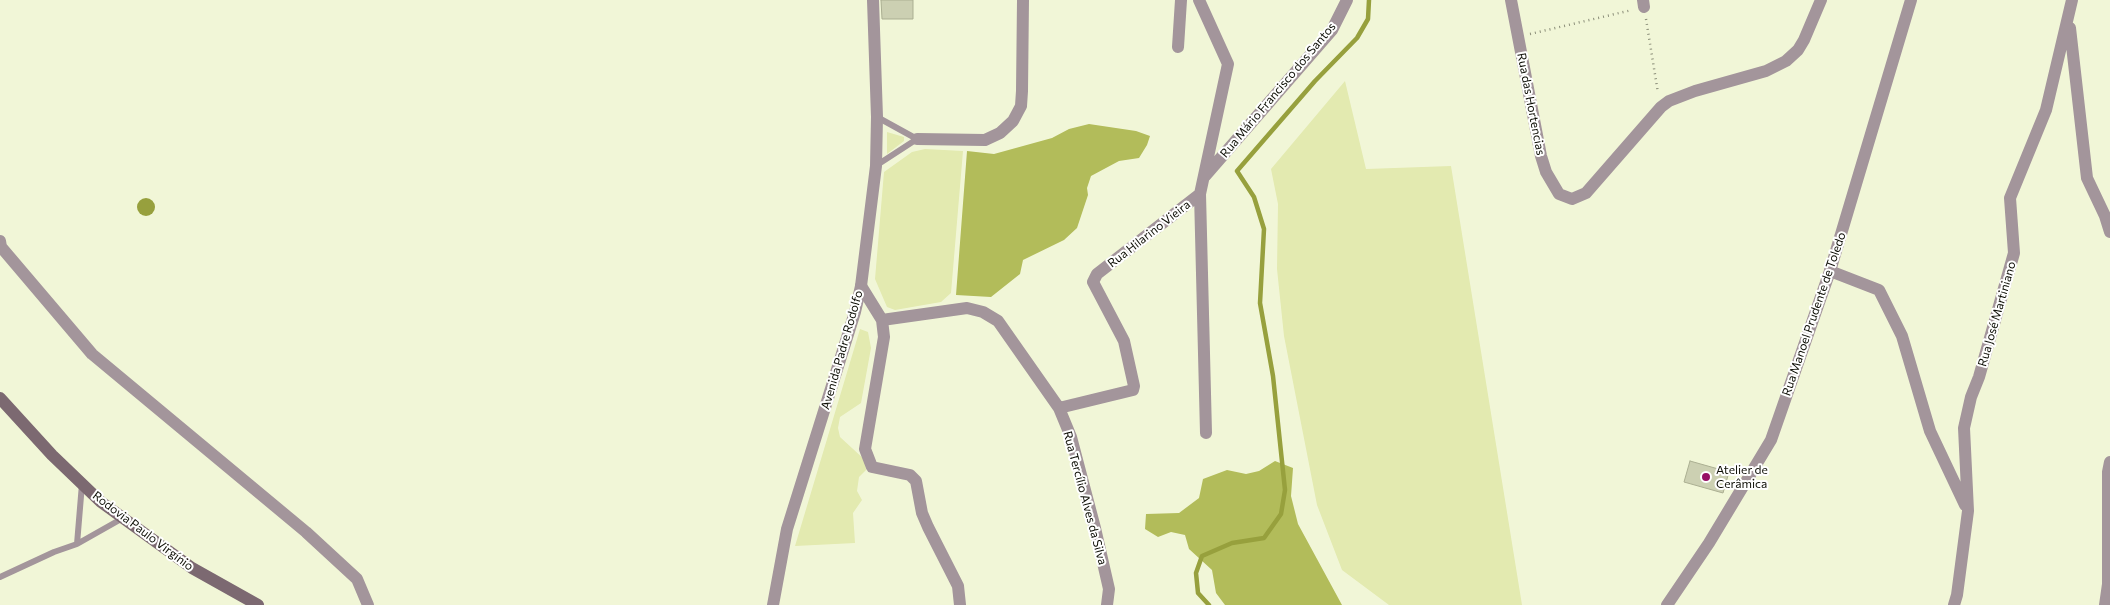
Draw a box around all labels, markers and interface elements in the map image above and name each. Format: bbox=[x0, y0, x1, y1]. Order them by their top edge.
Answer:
street label: Rua Mário Francisco dos Santos bbox=[1217, 20, 1339, 160]
street label: Rua das Hortencias bbox=[1514, 52, 1548, 156]
street label: Rua Hilarino Vieira bbox=[1105, 197, 1193, 271]
street label: Rua Manoel Prudente de Toledo bbox=[1779, 230, 1849, 398]
street label: Rua José Martiniano bbox=[1975, 260, 2019, 368]
street label: Avenida Padre Rodolfo bbox=[818, 289, 866, 411]
street label: Rua Tercílio Alves da Silva bbox=[1060, 430, 1110, 566]
place label: Atelier de Cerâmica bbox=[1716, 463, 1768, 491]
marker: Atelier de Cerâmica bbox=[1700, 471, 1712, 483]
street label: Rodovia Paulo Virgínio bbox=[90, 488, 196, 574]

